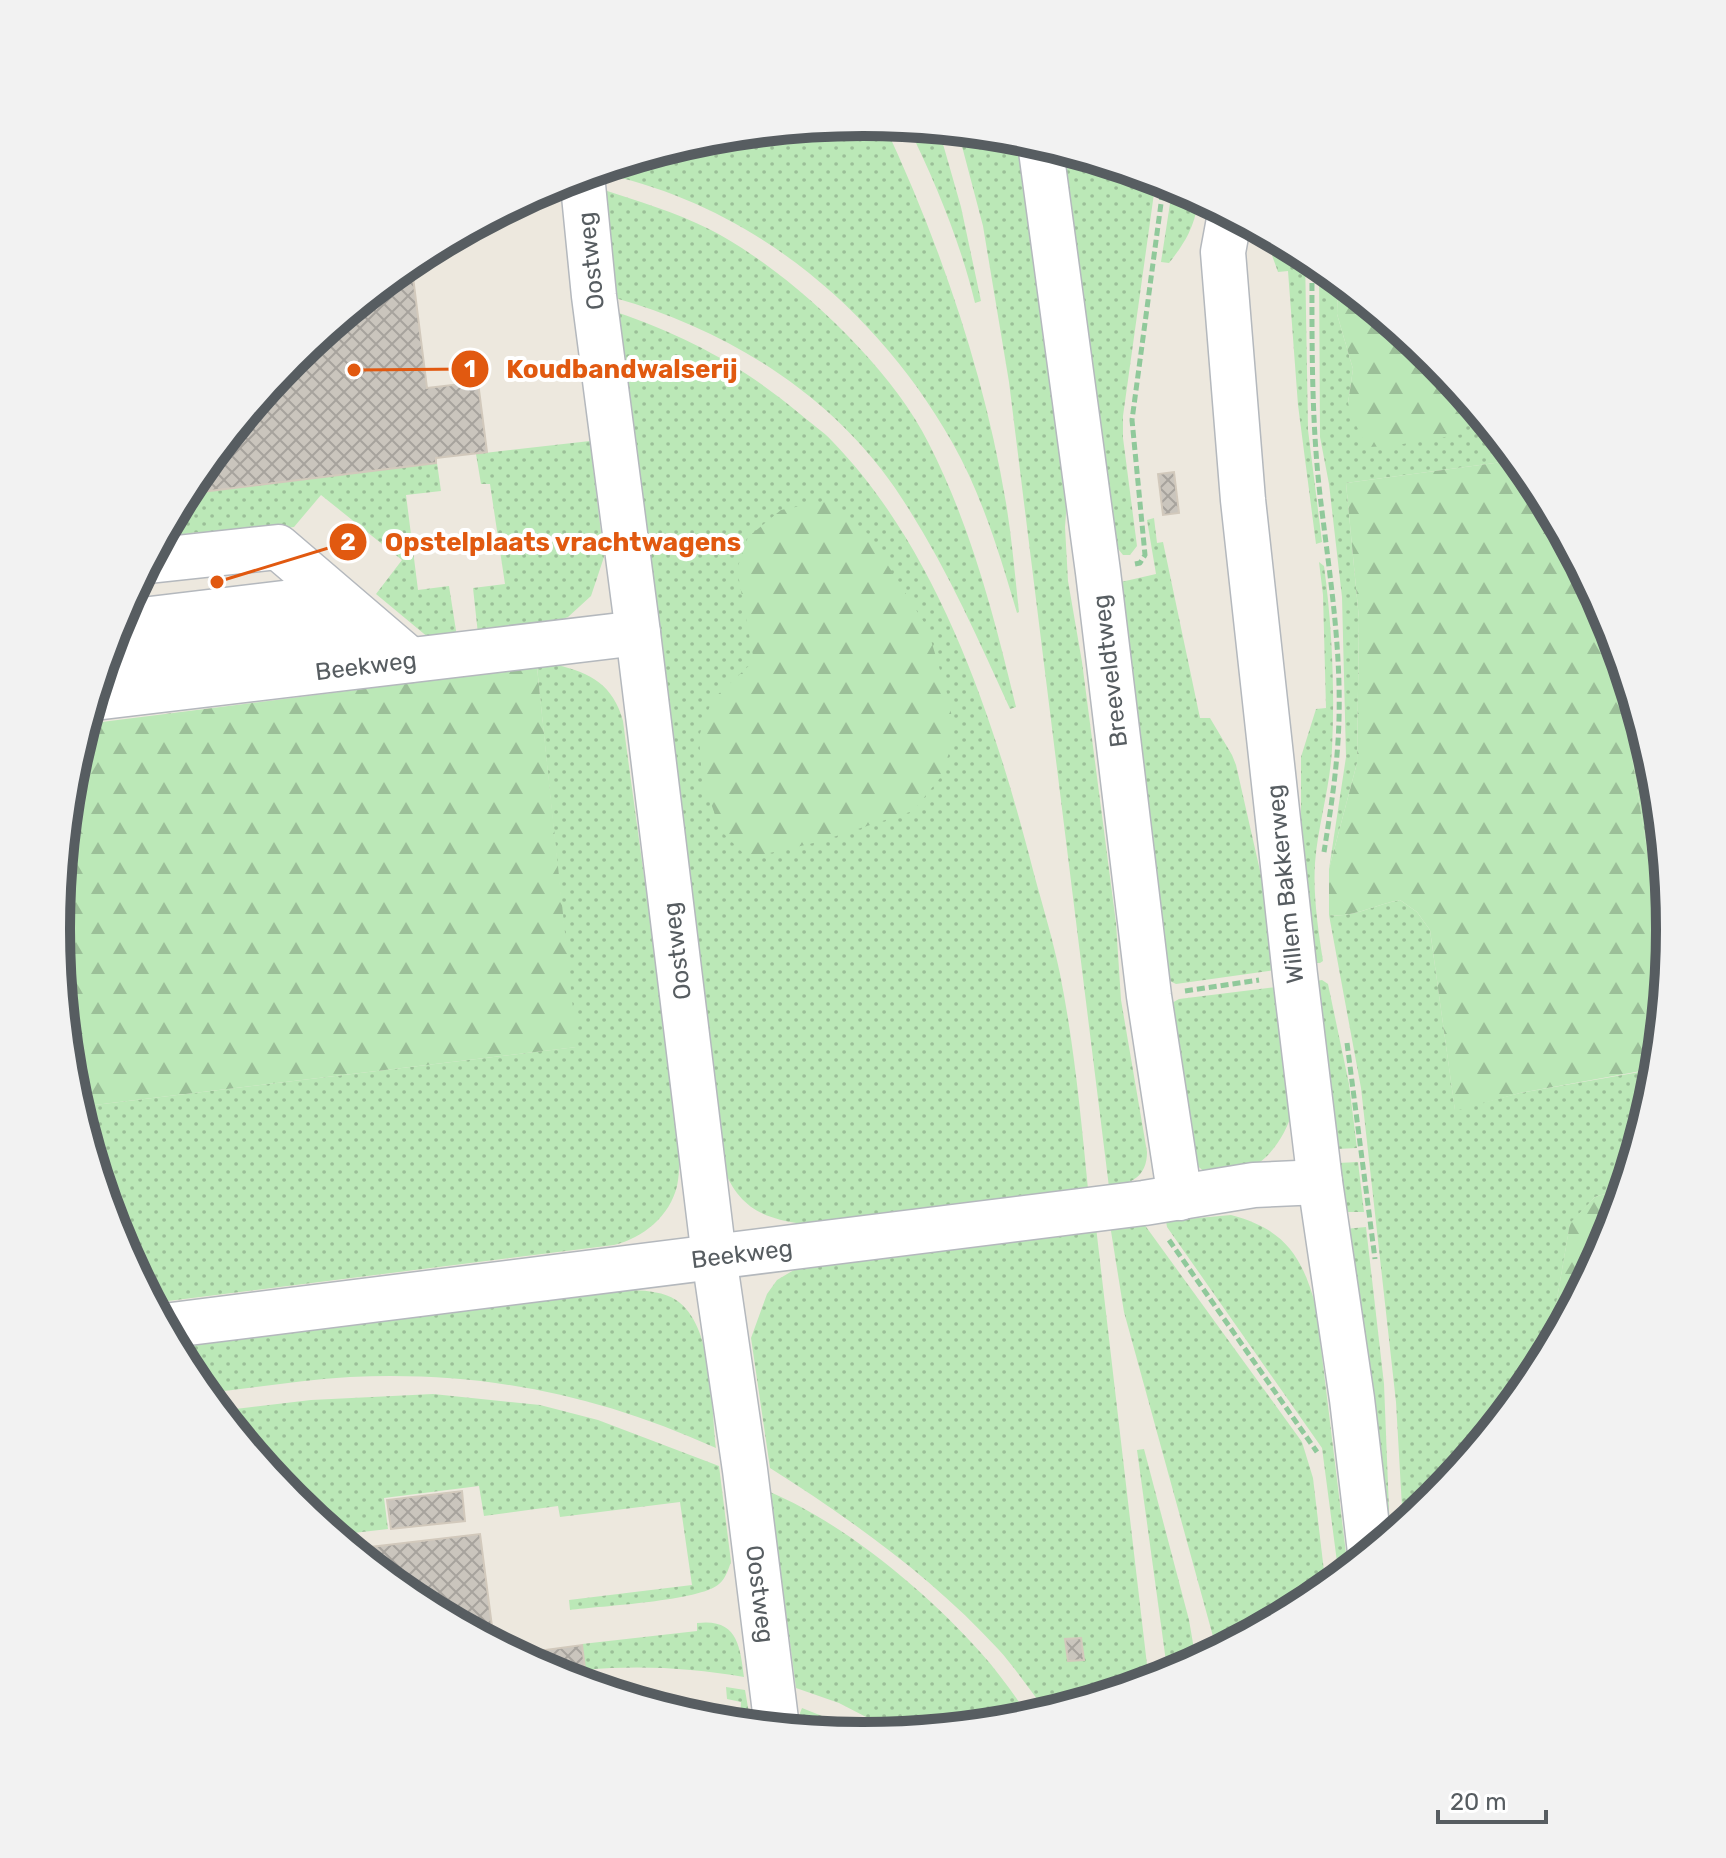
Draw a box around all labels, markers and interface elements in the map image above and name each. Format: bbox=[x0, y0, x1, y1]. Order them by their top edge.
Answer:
street label: Oostweg bbox=[572, 211, 610, 311]
callout: Koudbandwalserij bbox=[450, 344, 753, 394]
text: Koudbandwalserij bbox=[506, 354, 738, 385]
text: 1 bbox=[464, 355, 476, 383]
callout: Opstelplaats vrachtwagens bbox=[328, 517, 757, 567]
text: Opstelplaats vrachtwagens bbox=[385, 527, 741, 558]
text: 2 bbox=[340, 528, 356, 556]
street label: Breeveldtweg bbox=[1087, 593, 1133, 749]
street label: Beekweg bbox=[314, 646, 418, 686]
street label: Willem Bakkerweg bbox=[1261, 783, 1309, 985]
street label: Oostweg bbox=[657, 900, 697, 1002]
street label: Beekweg bbox=[690, 1234, 794, 1274]
street label: Oostweg bbox=[740, 1543, 780, 1645]
scale bar bbox=[1438, 1774, 1546, 1824]
text: 20 m bbox=[1450, 1788, 1507, 1816]

